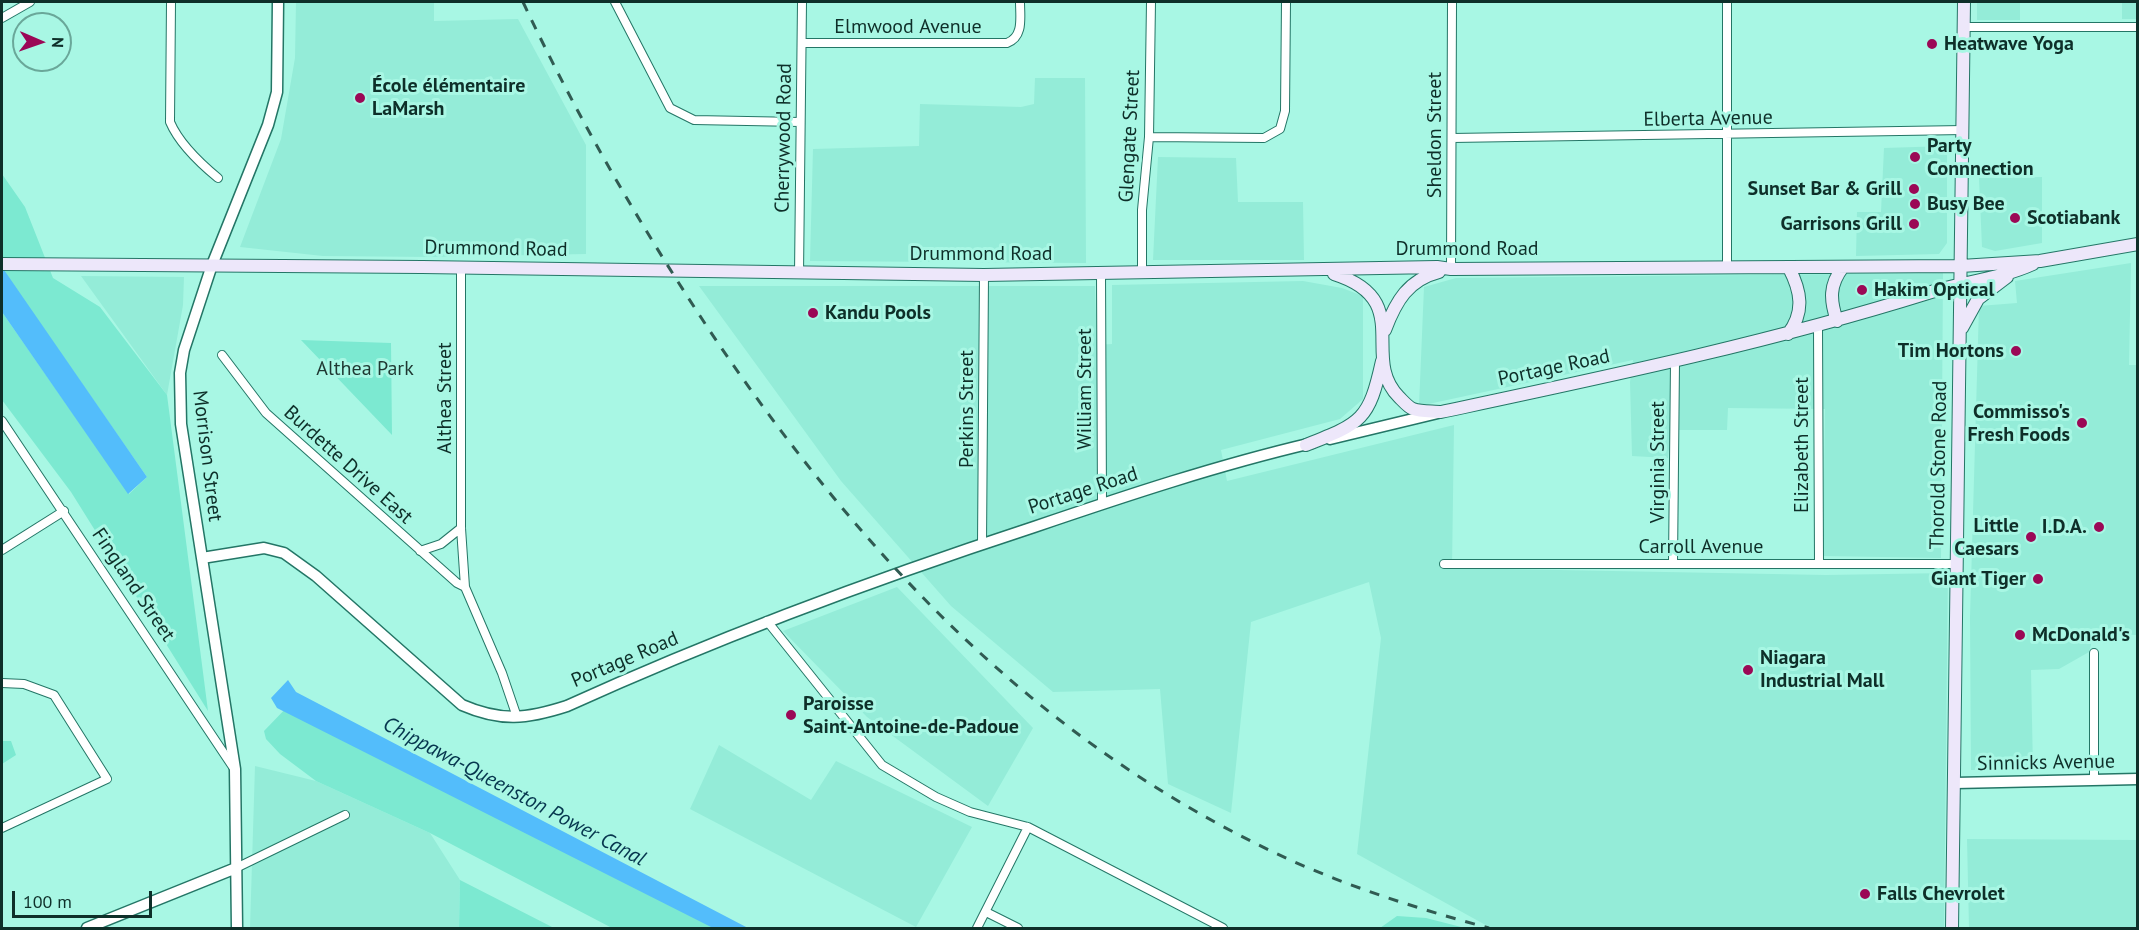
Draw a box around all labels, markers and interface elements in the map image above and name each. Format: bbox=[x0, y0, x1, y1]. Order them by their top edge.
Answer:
north arrow bbox=[12, 12, 72, 72]
street label: Elmwood Avenue bbox=[834, 15, 982, 39]
place label: Heatwave Yoga bbox=[1944, 32, 2074, 56]
text: N bbox=[48, 37, 68, 48]
marker: Heatwave Yoga bbox=[1925, 37, 1939, 51]
street label: Cherrywood Road bbox=[771, 63, 797, 213]
street label: Glengate Street bbox=[1115, 69, 1145, 203]
street label: Sheldon Street bbox=[1423, 72, 1447, 198]
place label: École élémentaire LaMarsh bbox=[372, 74, 525, 121]
marker: École élémentaire LaMarsh bbox=[353, 91, 367, 105]
street label: Elberta Avenue bbox=[1643, 106, 1773, 132]
place label: Party Connnection bbox=[1927, 134, 2034, 181]
marker: Party Connnection bbox=[1908, 150, 1922, 164]
place label: Sunset Bar & Grill bbox=[1748, 177, 1902, 201]
marker: Sunset Bar & Grill bbox=[1907, 182, 1921, 196]
place label: Busy Bee bbox=[1927, 192, 2005, 216]
marker: Busy Bee bbox=[1908, 197, 1922, 211]
place label: Scotiabank bbox=[2027, 206, 2120, 230]
marker: Scotiabank bbox=[2008, 211, 2022, 225]
place label: Garrisons Grill bbox=[1781, 212, 1902, 236]
marker: Garrisons Grill bbox=[1907, 217, 1921, 231]
street label: Drummond Road bbox=[424, 236, 568, 262]
street label: Drummond Road bbox=[1395, 237, 1539, 261]
street label: Drummond Road bbox=[909, 242, 1053, 266]
place label: Hakim Optical bbox=[1874, 278, 1994, 302]
marker: Hakim Optical bbox=[1855, 283, 1869, 297]
place label: Kandu Pools bbox=[825, 301, 931, 325]
marker: Kandu Pools bbox=[806, 306, 820, 320]
street label: William Street bbox=[1073, 328, 1097, 450]
place label: Tim Hortons bbox=[1898, 339, 2004, 363]
street label: Althea Street bbox=[433, 342, 457, 454]
street label: Portage Road bbox=[1496, 344, 1612, 392]
marker: Tim Hortons bbox=[2009, 344, 2023, 358]
street label: Perkins Street bbox=[955, 350, 979, 468]
park label: Althea Park bbox=[316, 357, 414, 381]
street label: Elizabeth Street bbox=[1790, 377, 1814, 513]
street label: Thorold Stone Road bbox=[1926, 380, 1952, 550]
street label: Morrison Street bbox=[187, 389, 227, 523]
place label: Commisso's Fresh Foods bbox=[1967, 400, 2070, 447]
street label: Burdette Drive East bbox=[279, 401, 417, 529]
street label: Virginia Street bbox=[1646, 401, 1670, 523]
marker: Commisso's Fresh Foods bbox=[2075, 416, 2089, 430]
street label: Portage Road bbox=[1025, 462, 1141, 520]
place label: Little Caesars bbox=[1954, 514, 2019, 561]
place label: I.D.A. bbox=[2042, 515, 2087, 539]
marker: I.D.A. bbox=[2092, 520, 2106, 534]
street label: Fingland Street bbox=[86, 524, 180, 646]
marker: Little Caesars bbox=[2024, 530, 2038, 544]
street label: Carroll Avenue bbox=[1639, 535, 1763, 559]
place label: Giant Tiger bbox=[1931, 567, 2026, 591]
marker: Giant Tiger bbox=[2031, 572, 2045, 586]
place label: McDonald's bbox=[2032, 623, 2130, 647]
street label: Portage Road bbox=[568, 627, 682, 693]
marker: McDonald's bbox=[2013, 628, 2027, 642]
place label: Niagara Industrial Mall bbox=[1760, 646, 1884, 693]
marker: Niagara Industrial Mall bbox=[1741, 663, 1755, 677]
place label: Paroisse Saint-Antoine-de-Padoue bbox=[803, 692, 1019, 739]
marker: Paroisse Saint-Antoine-de-Padoue bbox=[784, 708, 798, 722]
water label: Chippawa-Queenston Power Canal bbox=[378, 712, 650, 872]
street label: Sinnicks Avenue bbox=[1977, 750, 2115, 776]
scale bar bbox=[15, 879, 154, 917]
place label: Falls Chevrolet bbox=[1877, 882, 2005, 906]
marker: Falls Chevrolet bbox=[1858, 887, 1872, 901]
text: 100 m bbox=[23, 890, 72, 913]

